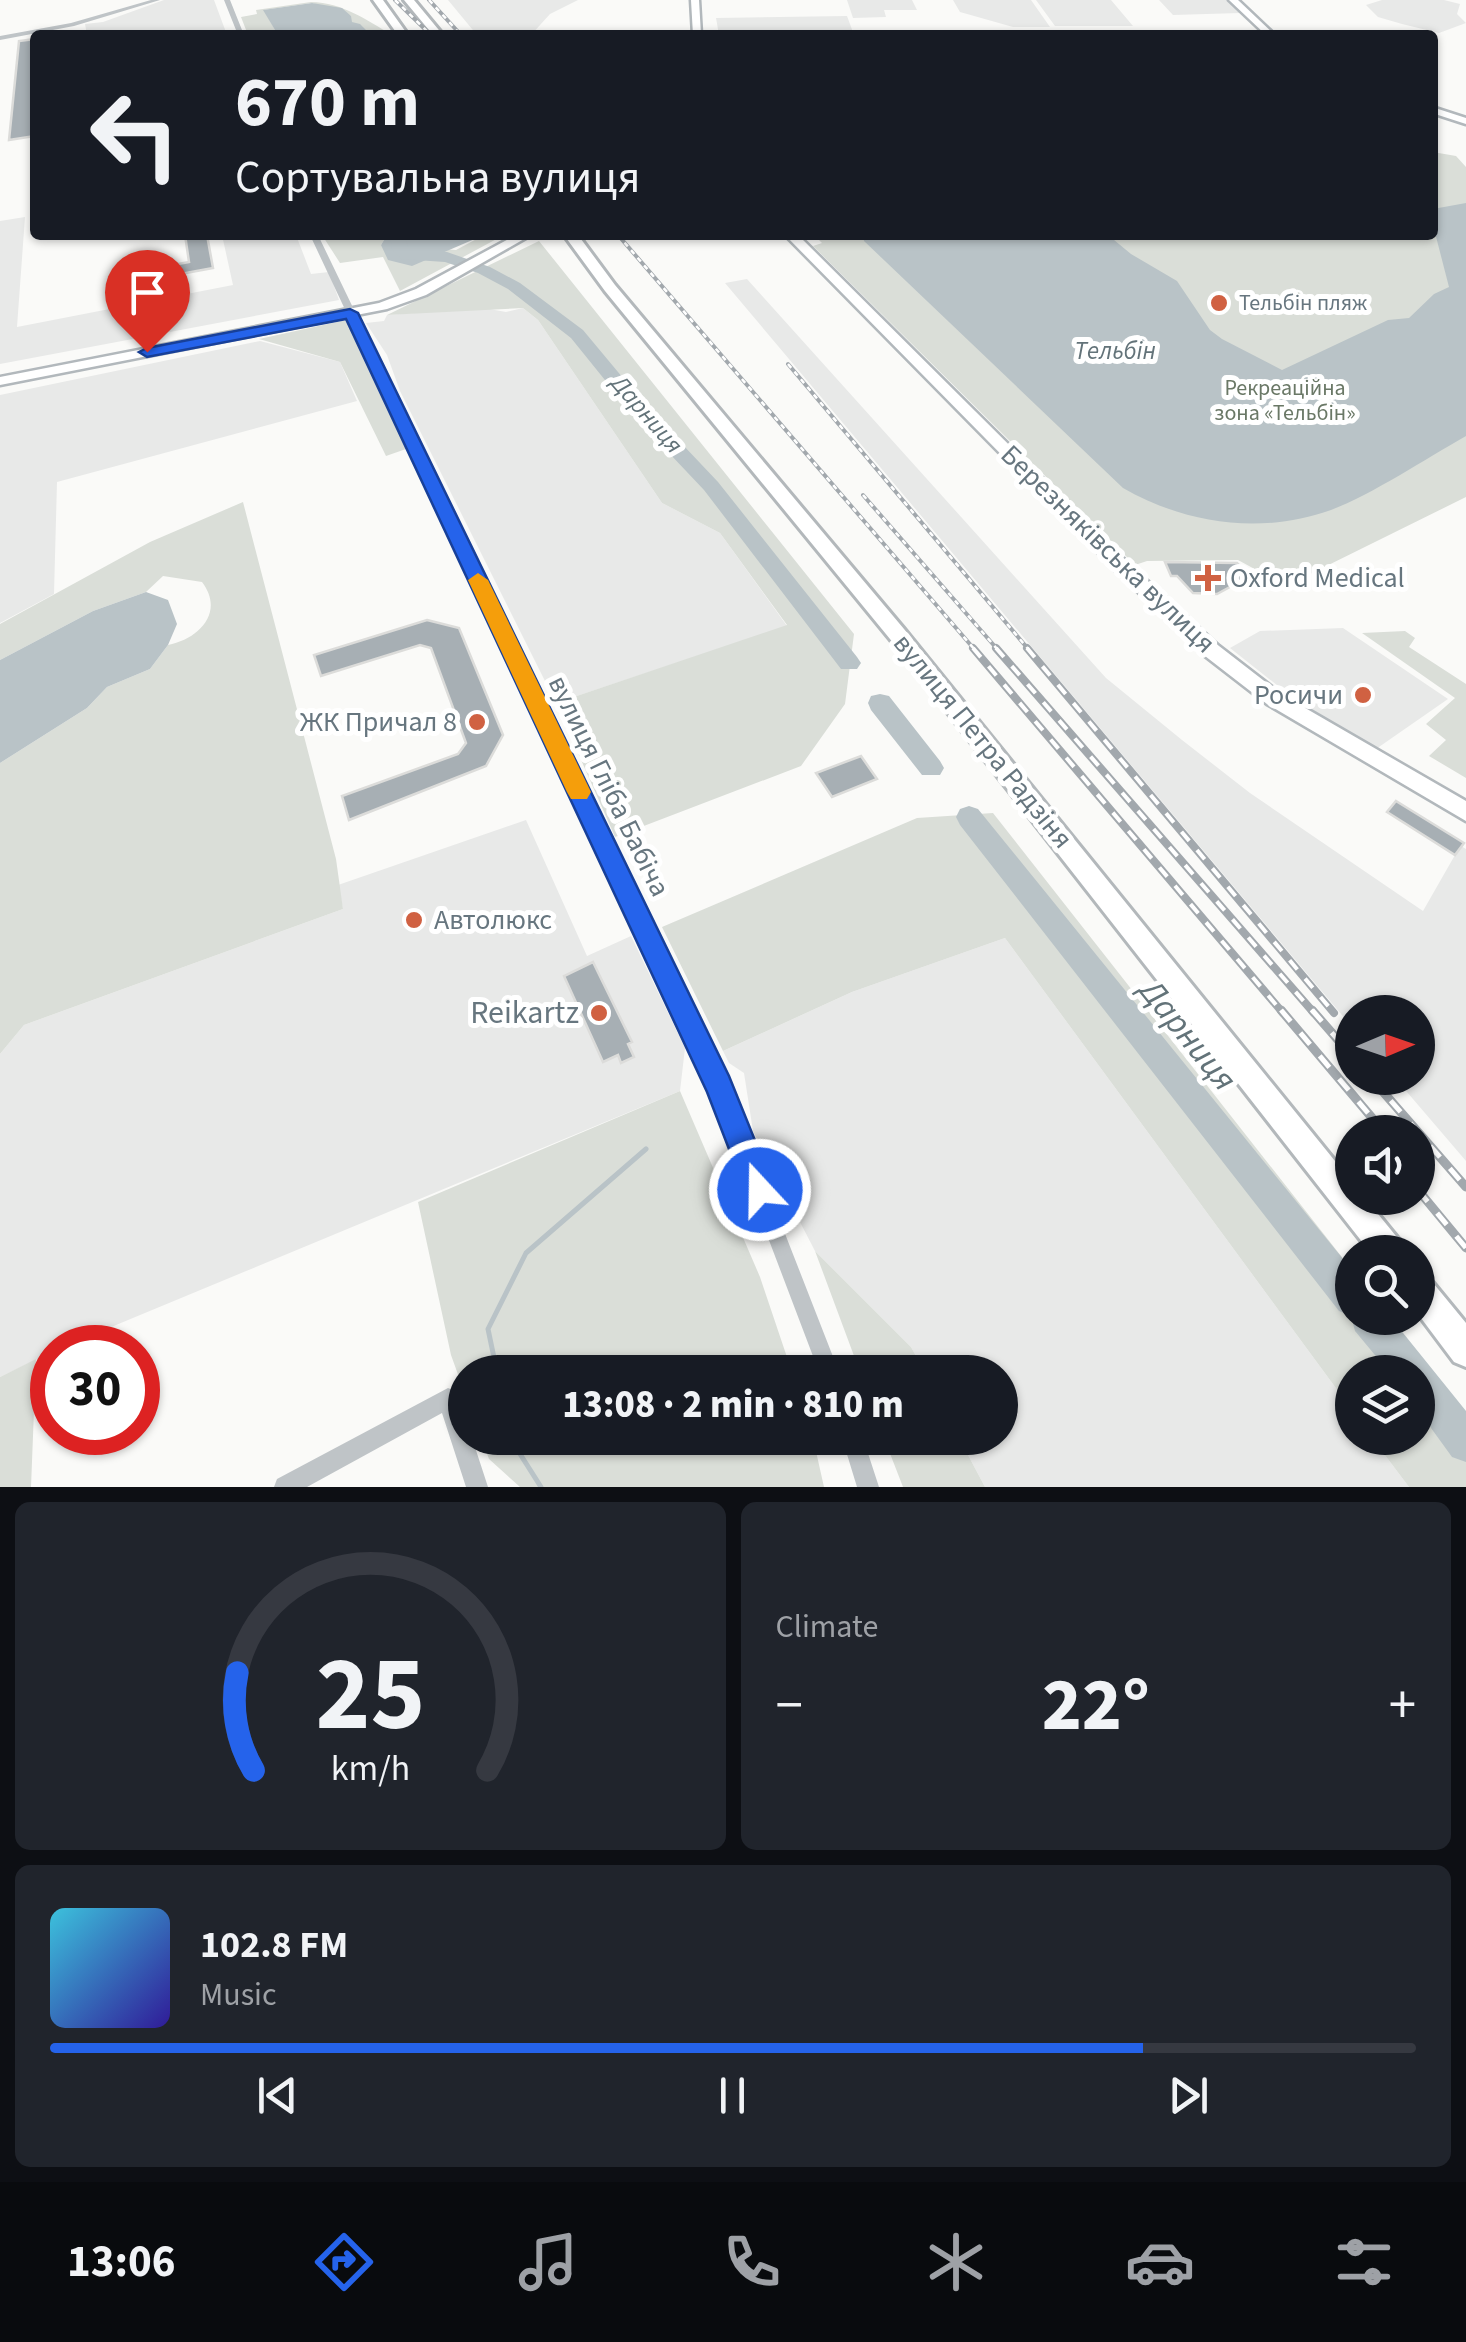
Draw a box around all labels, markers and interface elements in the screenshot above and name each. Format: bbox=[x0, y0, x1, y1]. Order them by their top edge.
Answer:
text: 670 m bbox=[235, 53, 420, 153]
icon: left bbox=[70, 70, 200, 200]
text: Сортувальна вулиця bbox=[235, 146, 640, 210]
pin bbox=[105, 250, 190, 353]
icon: arrive bbox=[120, 265, 175, 320]
place label: Тельбін пляж bbox=[1239, 287, 1367, 319]
marker: Тельбін пляж bbox=[1208, 292, 1230, 314]
water label: Тельбін bbox=[1074, 333, 1156, 369]
water label: Дарниця bbox=[601, 365, 692, 461]
park label: Рекреаційна зона «Тельбін» bbox=[1214, 372, 1356, 429]
street label: Березняківська вулиця bbox=[992, 436, 1224, 662]
place label: Oxford Medical bbox=[1230, 558, 1405, 598]
marker: Oxford Medical bbox=[1195, 565, 1221, 591]
street label: вулиця Петра Радзіня bbox=[884, 625, 1082, 857]
street label: вулиця Гліба Бабіча bbox=[538, 669, 680, 903]
place label: Росичи bbox=[1254, 675, 1343, 715]
marker: Росичи bbox=[1352, 684, 1374, 706]
place label: ЖК Причал 8 bbox=[300, 702, 457, 742]
marker: ЖК Причал 8 bbox=[466, 711, 488, 733]
place label: Автолюкс bbox=[434, 900, 552, 940]
marker: Автолюкс bbox=[403, 909, 425, 931]
water label: Дарниця bbox=[1126, 966, 1249, 1102]
place label: Reikartz bbox=[470, 990, 579, 1036]
north arrow bbox=[1335, 995, 1435, 1095]
map controls bbox=[1335, 995, 1435, 1455]
marker: Reikartz bbox=[588, 1002, 610, 1024]
button: sound bbox=[1335, 1115, 1435, 1215]
position arrow bbox=[708, 1138, 812, 1242]
button: search bbox=[1335, 1235, 1435, 1335]
speed limit sign: 30 bbox=[30, 1325, 160, 1455]
button: layers bbox=[1335, 1355, 1435, 1455]
text: 13:08 · 2 min · 810 m bbox=[562, 1378, 904, 1432]
text: Climate bbox=[776, 1604, 878, 1650]
text: 25 bbox=[315, 1622, 425, 1770]
text: 22° bbox=[1042, 1652, 1150, 1759]
text: − bbox=[776, 1667, 803, 1745]
text: + bbox=[1389, 1667, 1416, 1745]
text: km/h bbox=[331, 1743, 410, 1794]
text: 102.8 FM bbox=[200, 1918, 348, 1972]
text: Music bbox=[200, 1972, 277, 2018]
icon: previous bbox=[250, 2068, 305, 2123]
icon: pause bbox=[705, 2068, 760, 2123]
icon: next bbox=[1161, 2068, 1216, 2123]
icon: directions bbox=[309, 2227, 379, 2297]
icon: music bbox=[513, 2227, 583, 2297]
icon: phone bbox=[717, 2227, 787, 2297]
icon: climate bbox=[921, 2227, 991, 2297]
icon: car bbox=[1125, 2227, 1195, 2297]
icon: filters bbox=[1329, 2227, 1399, 2297]
text: 13:06 bbox=[67, 2230, 176, 2294]

